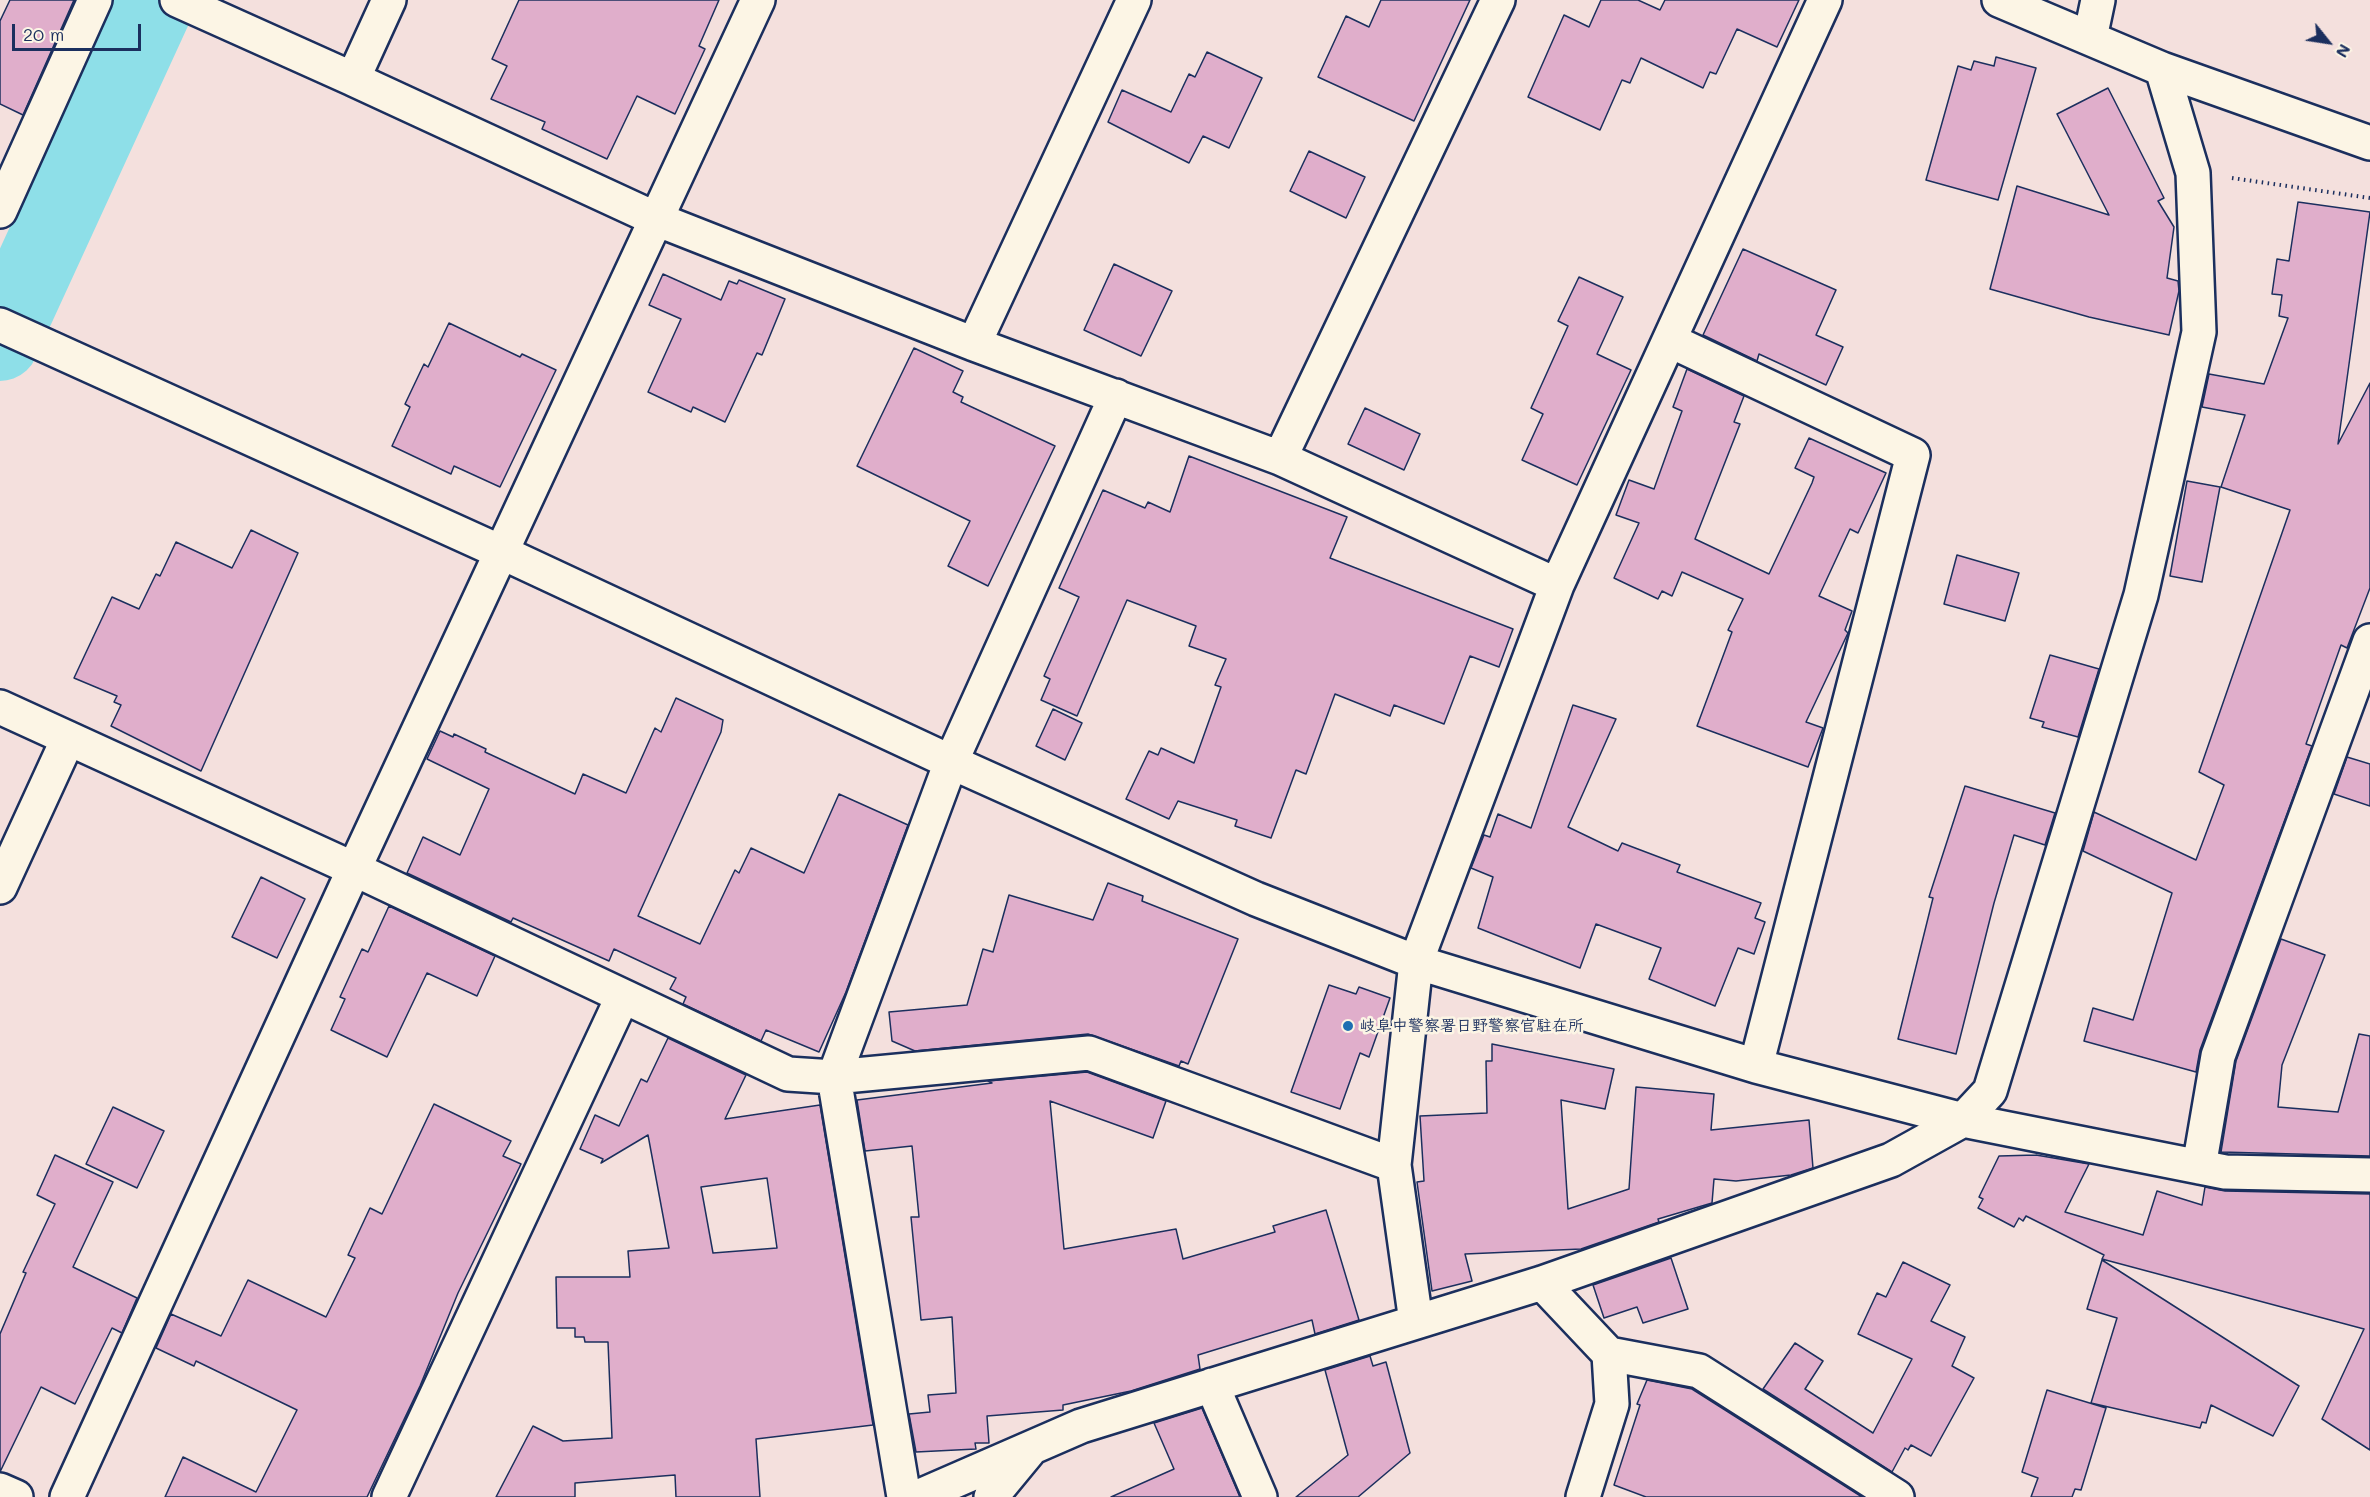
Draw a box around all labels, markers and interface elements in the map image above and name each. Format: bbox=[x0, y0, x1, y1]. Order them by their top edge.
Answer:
scale bar bbox=[15, 12, 144, 50]
north arrow bbox=[2298, 12, 2358, 72]
text: 20 m bbox=[23, 22, 64, 46]
text: N bbox=[2332, 41, 2356, 62]
place label: 岐阜中警察署日野警察官駐在所 bbox=[1360, 1016, 1584, 1036]
marker: 岐阜中警察署日野警察官駐在所 bbox=[1341, 1019, 1355, 1033]

